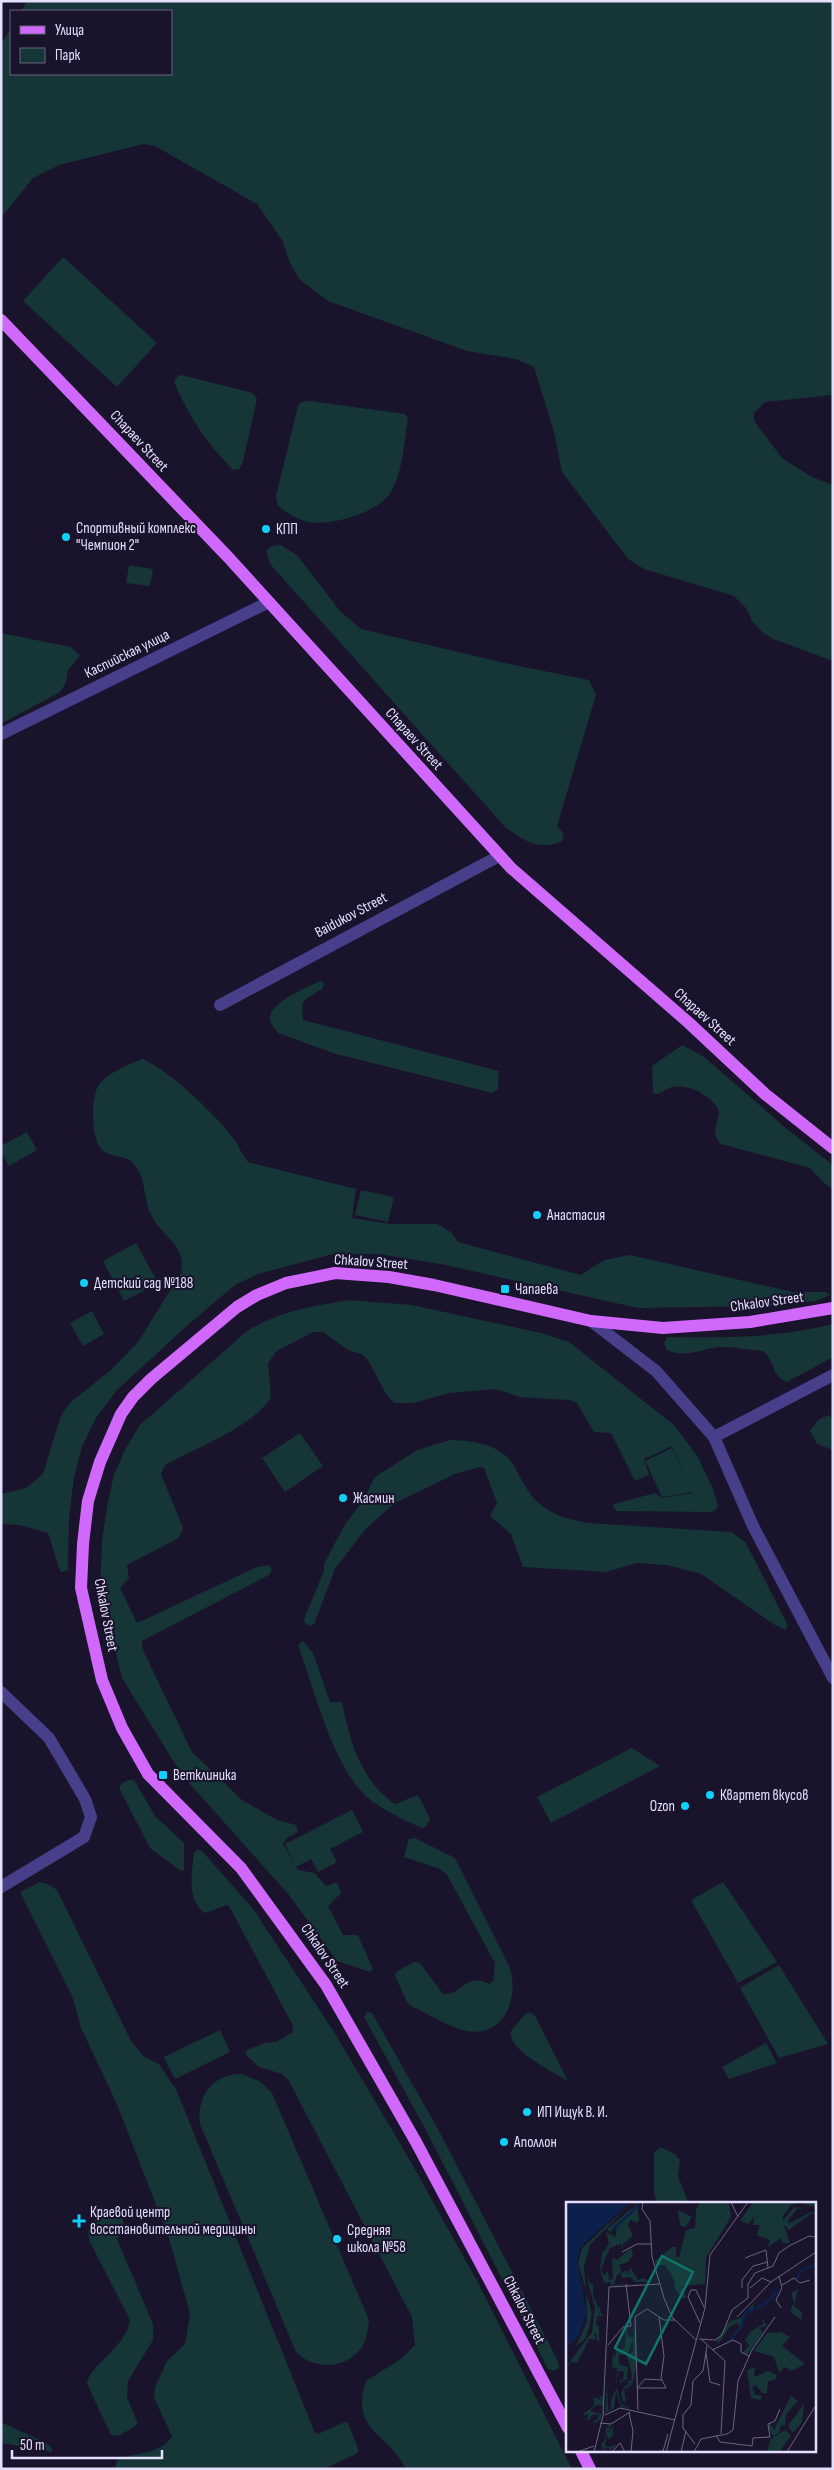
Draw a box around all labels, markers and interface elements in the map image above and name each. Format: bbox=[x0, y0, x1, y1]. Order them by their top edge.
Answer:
legend bbox=[10, 10, 172, 75]
text: Улица bbox=[55, 21, 84, 40]
text: Парк bbox=[55, 46, 81, 65]
street label: Chapaev Street bbox=[106, 406, 173, 476]
place label: Спортивный комплекс "Чемпион 2" bbox=[76, 519, 196, 555]
place label: КПП bbox=[276, 520, 298, 539]
marker: КПП bbox=[260, 523, 272, 535]
marker: Спортивный комплекс "Чемпион 2" bbox=[60, 531, 72, 543]
street label: Каспийская улица bbox=[81, 625, 173, 683]
street label: Chapaev Street bbox=[381, 704, 447, 774]
street label: Baidukov Street bbox=[312, 888, 391, 942]
street label: Chapaev Street bbox=[670, 984, 740, 1050]
place label: Анастасия bbox=[546, 1206, 605, 1225]
marker: Анастасия bbox=[531, 1209, 543, 1221]
street label: Chkalov Street bbox=[333, 1250, 409, 1274]
place label: Детский сад №188 bbox=[94, 1274, 193, 1293]
marker: Детский сад №188 bbox=[78, 1277, 90, 1289]
place label: Чапаева bbox=[515, 1280, 559, 1299]
marker: Чапаева bbox=[499, 1283, 511, 1295]
street label: Chkalov Street bbox=[729, 1287, 805, 1317]
place label: Жасмин bbox=[353, 1489, 394, 1508]
marker: Жасмин bbox=[337, 1492, 349, 1504]
street label: Chkalov Street bbox=[90, 1577, 122, 1654]
place label: Ветклиника bbox=[173, 1766, 237, 1785]
marker: Ветклиника bbox=[157, 1769, 169, 1781]
place label: Квартет вкусов bbox=[720, 1786, 809, 1805]
marker: Квартет вкусов bbox=[704, 1789, 716, 1801]
place label: Ozon bbox=[650, 1797, 675, 1816]
marker: Ozon bbox=[679, 1800, 691, 1812]
street label: Chkalov Street bbox=[296, 1920, 354, 1992]
place label: ИП Ищук В. И. bbox=[537, 2103, 608, 2122]
marker: ИП Ищук В. И. bbox=[521, 2106, 533, 2118]
place label: Аполлон bbox=[513, 2133, 557, 2152]
marker: Аполлон bbox=[498, 2136, 510, 2148]
inset map bbox=[566, 2202, 816, 2452]
place label: Краевой центр восстановительной медицины bbox=[90, 2203, 256, 2239]
marker: Краевой центр восстановительной медицины bbox=[72, 2214, 86, 2228]
place label: Средняя школа №58 bbox=[347, 2221, 406, 2257]
marker: Средняя школа №58 bbox=[331, 2233, 343, 2245]
street label: Chkalov Street bbox=[499, 2273, 549, 2348]
scale bar bbox=[12, 2428, 162, 2460]
text: 50 m bbox=[20, 2436, 45, 2455]

